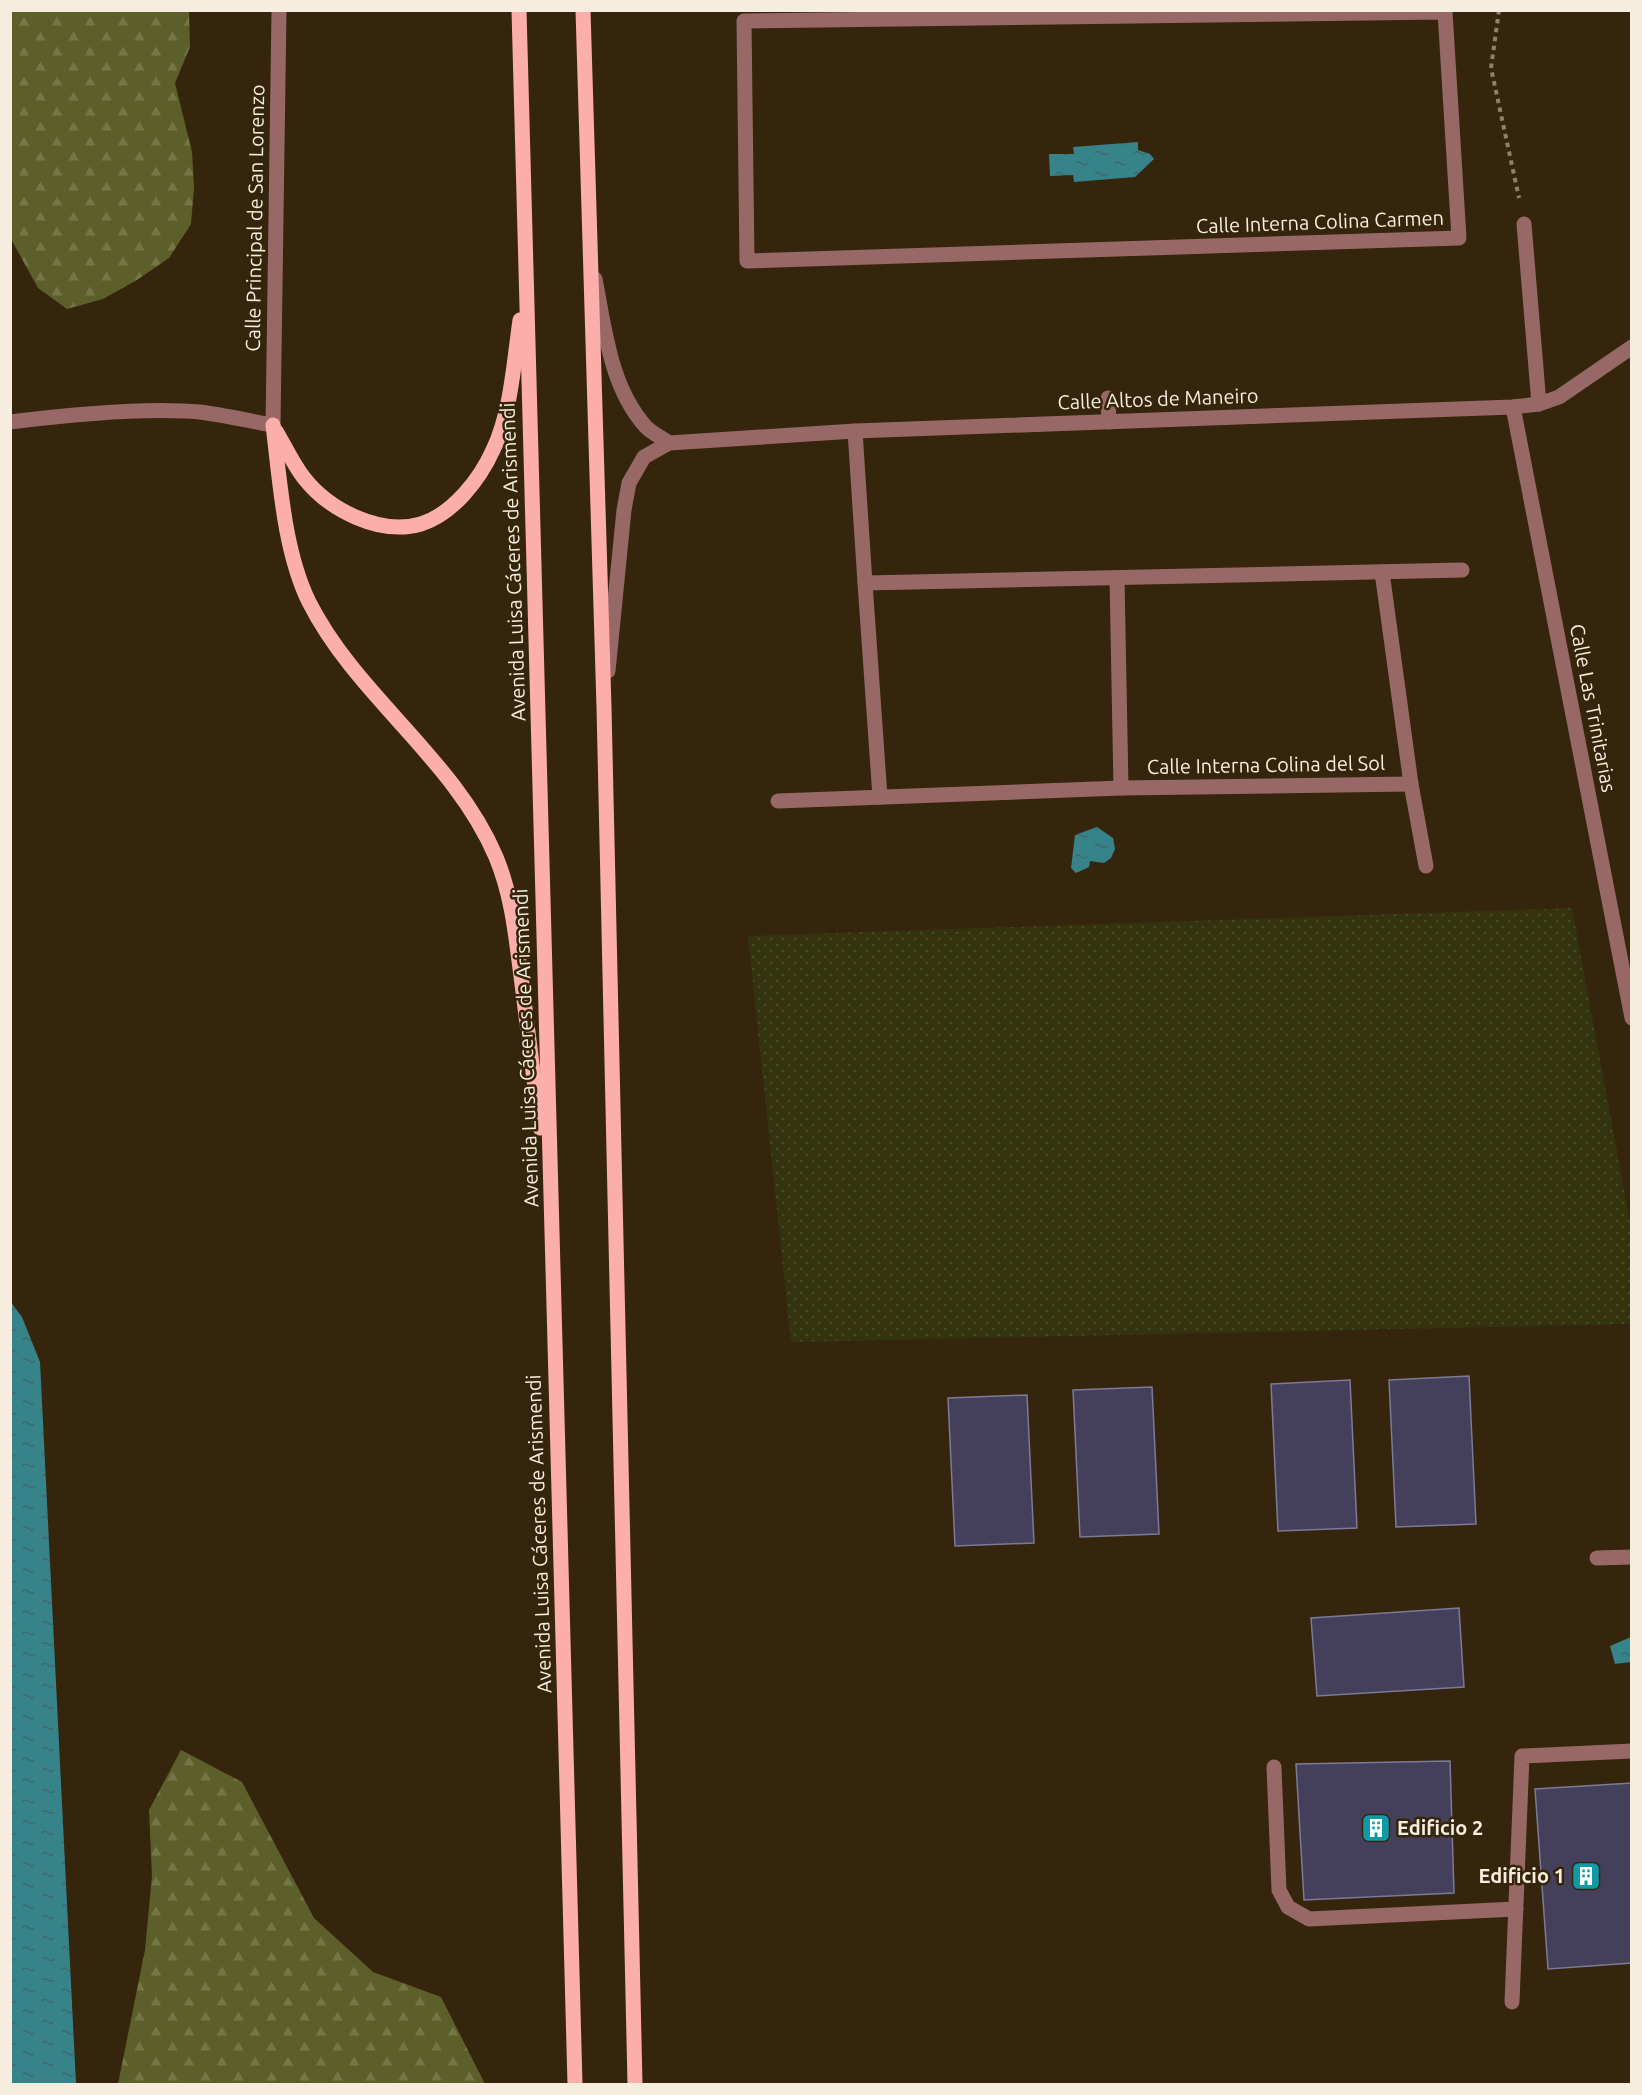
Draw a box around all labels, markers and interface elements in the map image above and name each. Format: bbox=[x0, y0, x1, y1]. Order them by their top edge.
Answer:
street label: Calle Principal de San Lorenzo bbox=[241, 84, 268, 352]
street label: Calle Interna Colina Carmen bbox=[1196, 206, 1444, 237]
street label: Calle Altos de Maneiro bbox=[1057, 383, 1259, 414]
street label: Avenida Luisa Cáceres de Arismendi bbox=[495, 402, 530, 722]
street label: Calle Las Trinitarias bbox=[1566, 622, 1621, 794]
street label: Calle Interna Colina del Sol bbox=[1147, 751, 1385, 778]
street label: Avenida Luisa Cáceres de Arismendi bbox=[508, 888, 543, 1208]
street label: Avenida Luisa Cáceres de Arismendi bbox=[521, 1374, 556, 1694]
building icon: Edificio 2 bbox=[1360, 1812, 1392, 1844]
place label: Edificio 2 bbox=[1397, 1816, 1483, 1839]
building icon: Edificio 1 bbox=[1570, 1860, 1602, 1892]
place label: Edificio 1 bbox=[1479, 1864, 1565, 1887]

